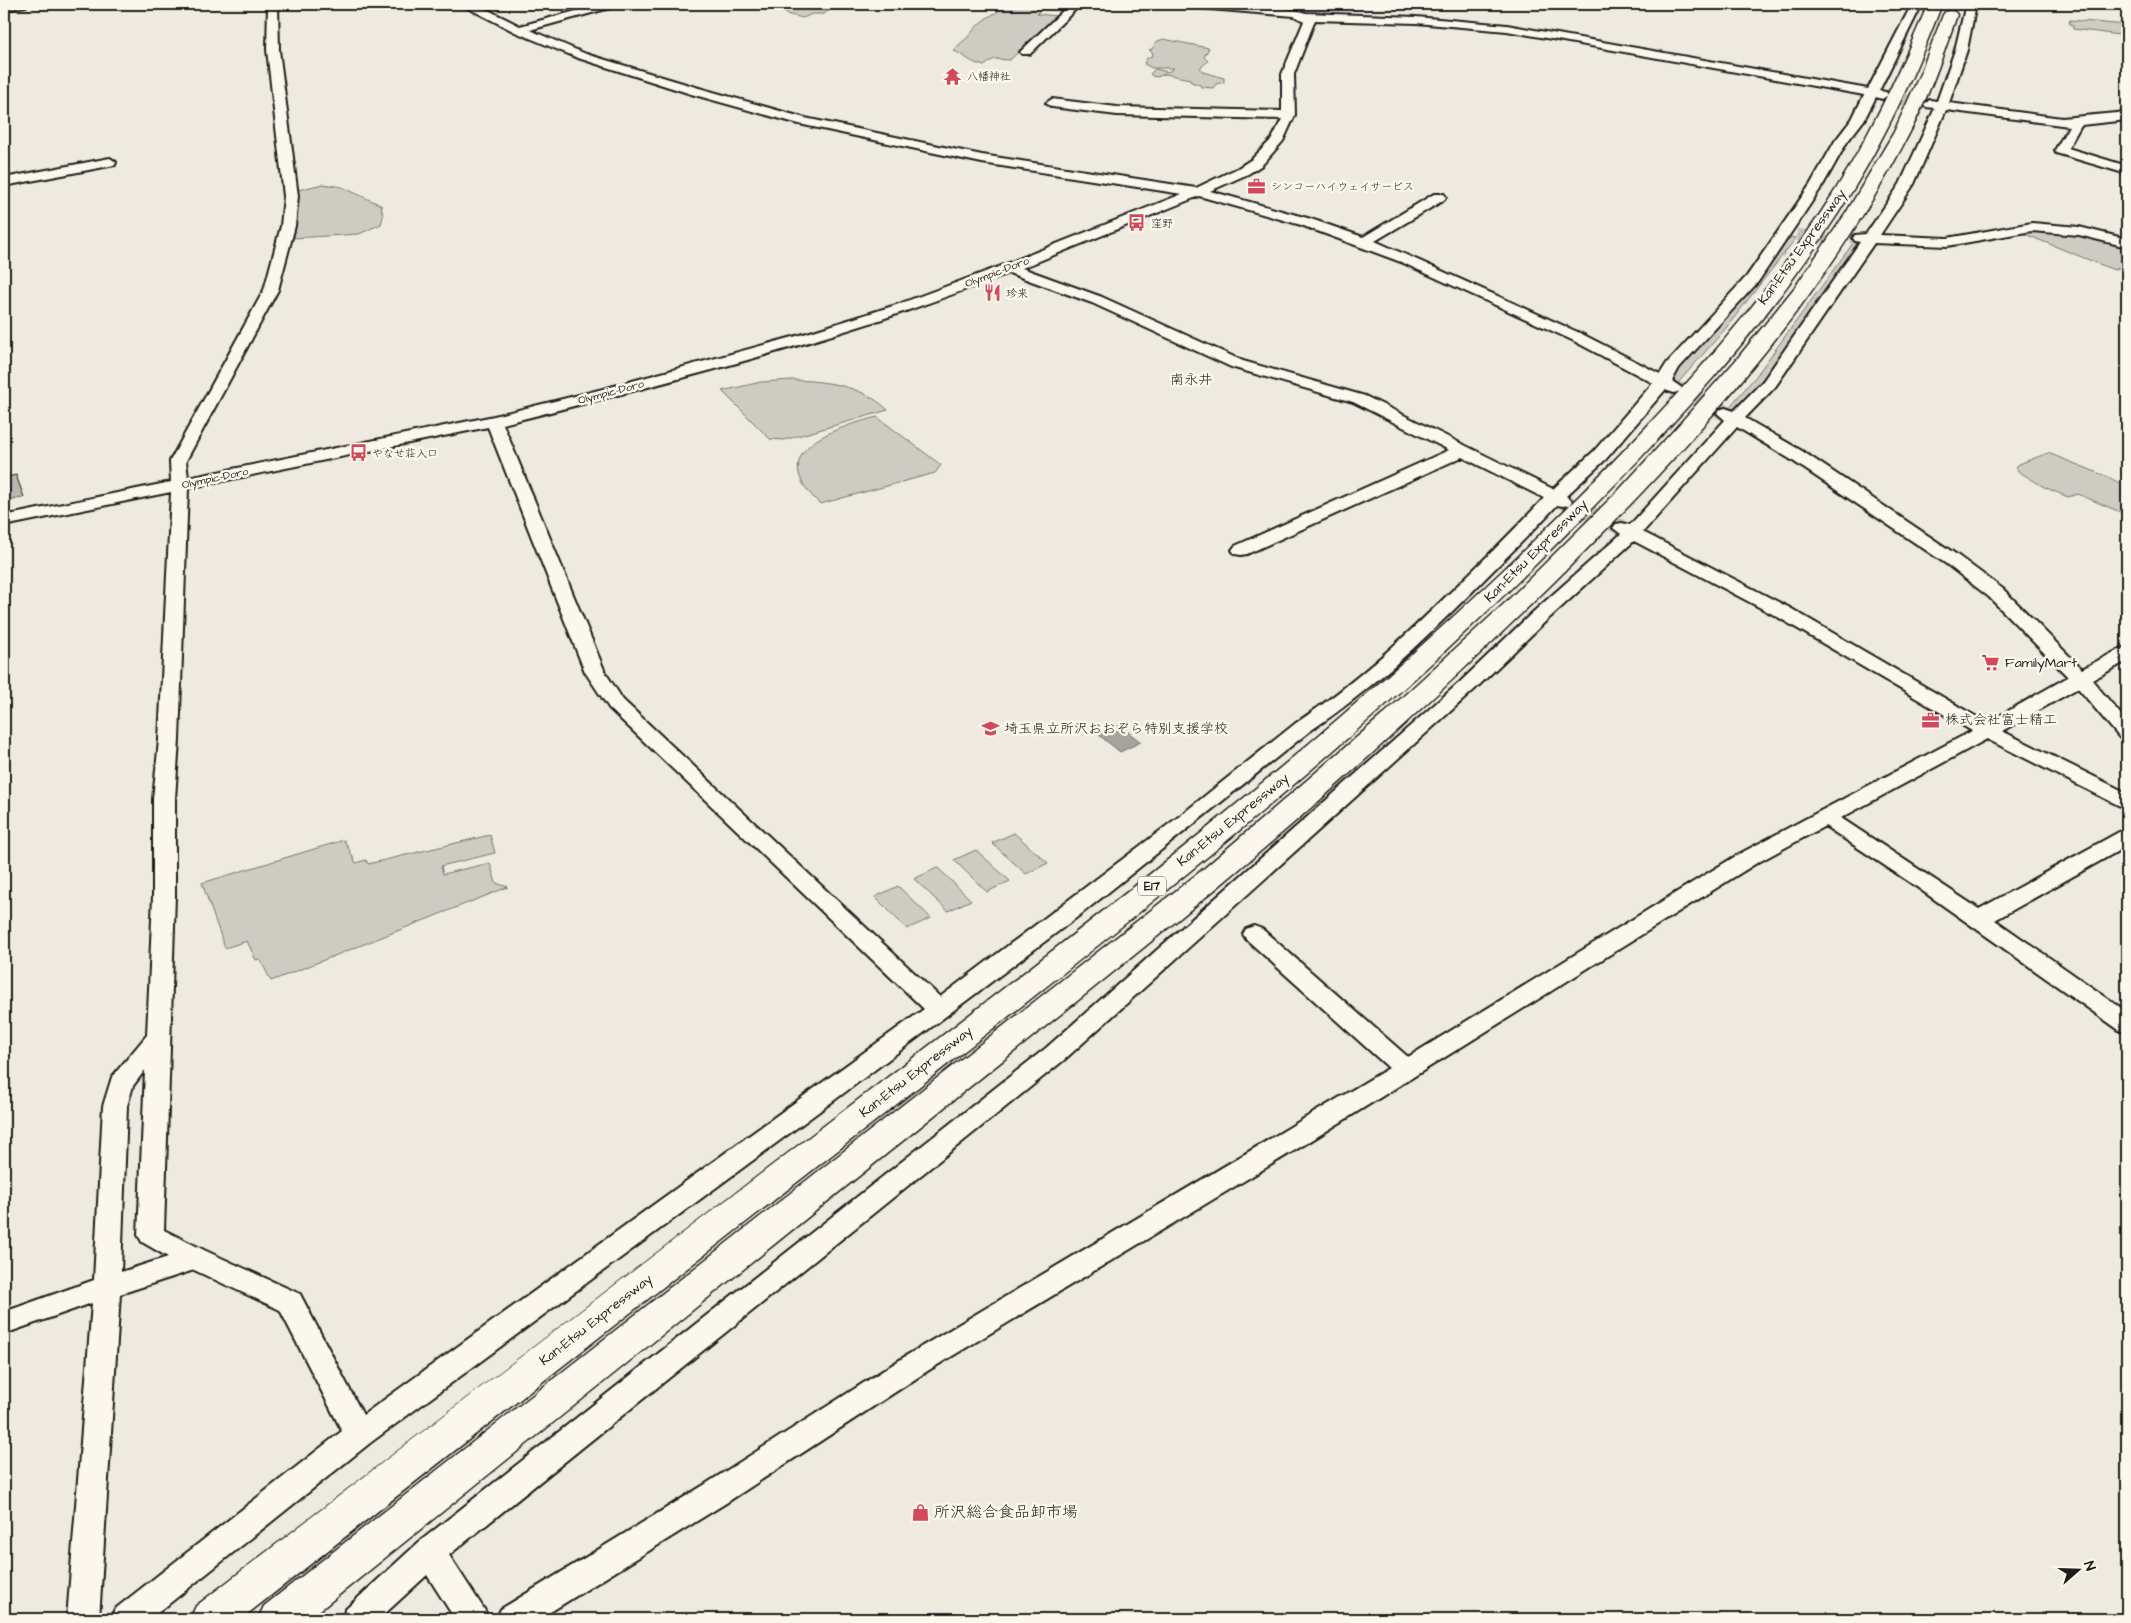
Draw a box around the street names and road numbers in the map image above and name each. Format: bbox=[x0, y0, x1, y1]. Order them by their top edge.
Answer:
street label: Kan-Etsu Expressway bbox=[1753, 185, 1851, 309]
street label: Olympic-Doro bbox=[963, 253, 1032, 292]
street label: Olympic-Doro bbox=[576, 376, 647, 409]
street label: Olympic-Doro bbox=[180, 463, 251, 493]
street label: Kan-Etsu Expressway bbox=[1480, 495, 1592, 607]
street label: Kan-Etsu Expressway bbox=[1173, 768, 1293, 871]
road number: E17 bbox=[1138, 876, 1166, 896]
street label: Kan-Etsu Expressway bbox=[855, 1021, 977, 1123]
street label: Kan-Etsu Expressway bbox=[535, 1269, 657, 1371]

